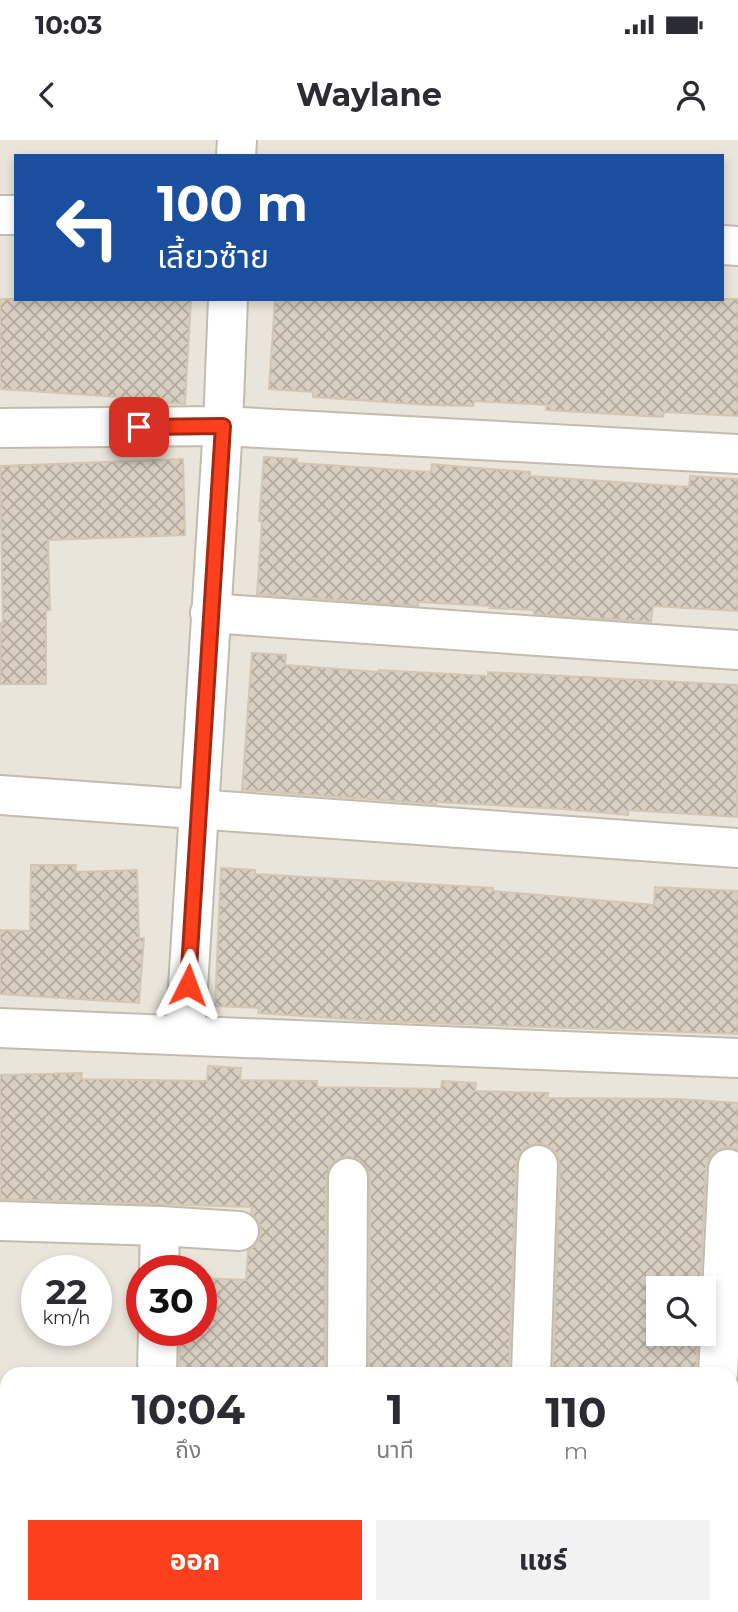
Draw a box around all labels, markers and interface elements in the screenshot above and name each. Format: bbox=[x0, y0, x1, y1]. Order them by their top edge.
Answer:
text: 10:03 bbox=[35, 9, 102, 41]
text: Waylane bbox=[296, 75, 442, 114]
icon: back bbox=[28, 76, 66, 114]
icon: person bbox=[672, 76, 710, 114]
text: 100 m bbox=[157, 174, 308, 233]
icon: left bbox=[42, 182, 133, 273]
text: เลี้ยวซ้าย bbox=[157, 237, 269, 276]
pin bbox=[109, 397, 169, 457]
icon: arrive bbox=[120, 408, 158, 446]
position arrow bbox=[151, 948, 225, 1022]
speed limit sign: 30 bbox=[126, 1255, 217, 1346]
text: 22 bbox=[46, 1270, 87, 1313]
map controls bbox=[646, 1276, 716, 1346]
button: search bbox=[646, 1276, 716, 1346]
text: km/h bbox=[42, 1307, 91, 1329]
text: 10:04 bbox=[131, 1383, 245, 1435]
text: 1 bbox=[387, 1383, 403, 1435]
text: 110 bbox=[545, 1386, 607, 1438]
text: ถึง bbox=[175, 1436, 201, 1464]
text: นาที bbox=[376, 1436, 414, 1464]
text: m bbox=[564, 1437, 588, 1465]
button: ออก bbox=[28, 1520, 362, 1600]
button: แชร์ bbox=[376, 1520, 710, 1600]

